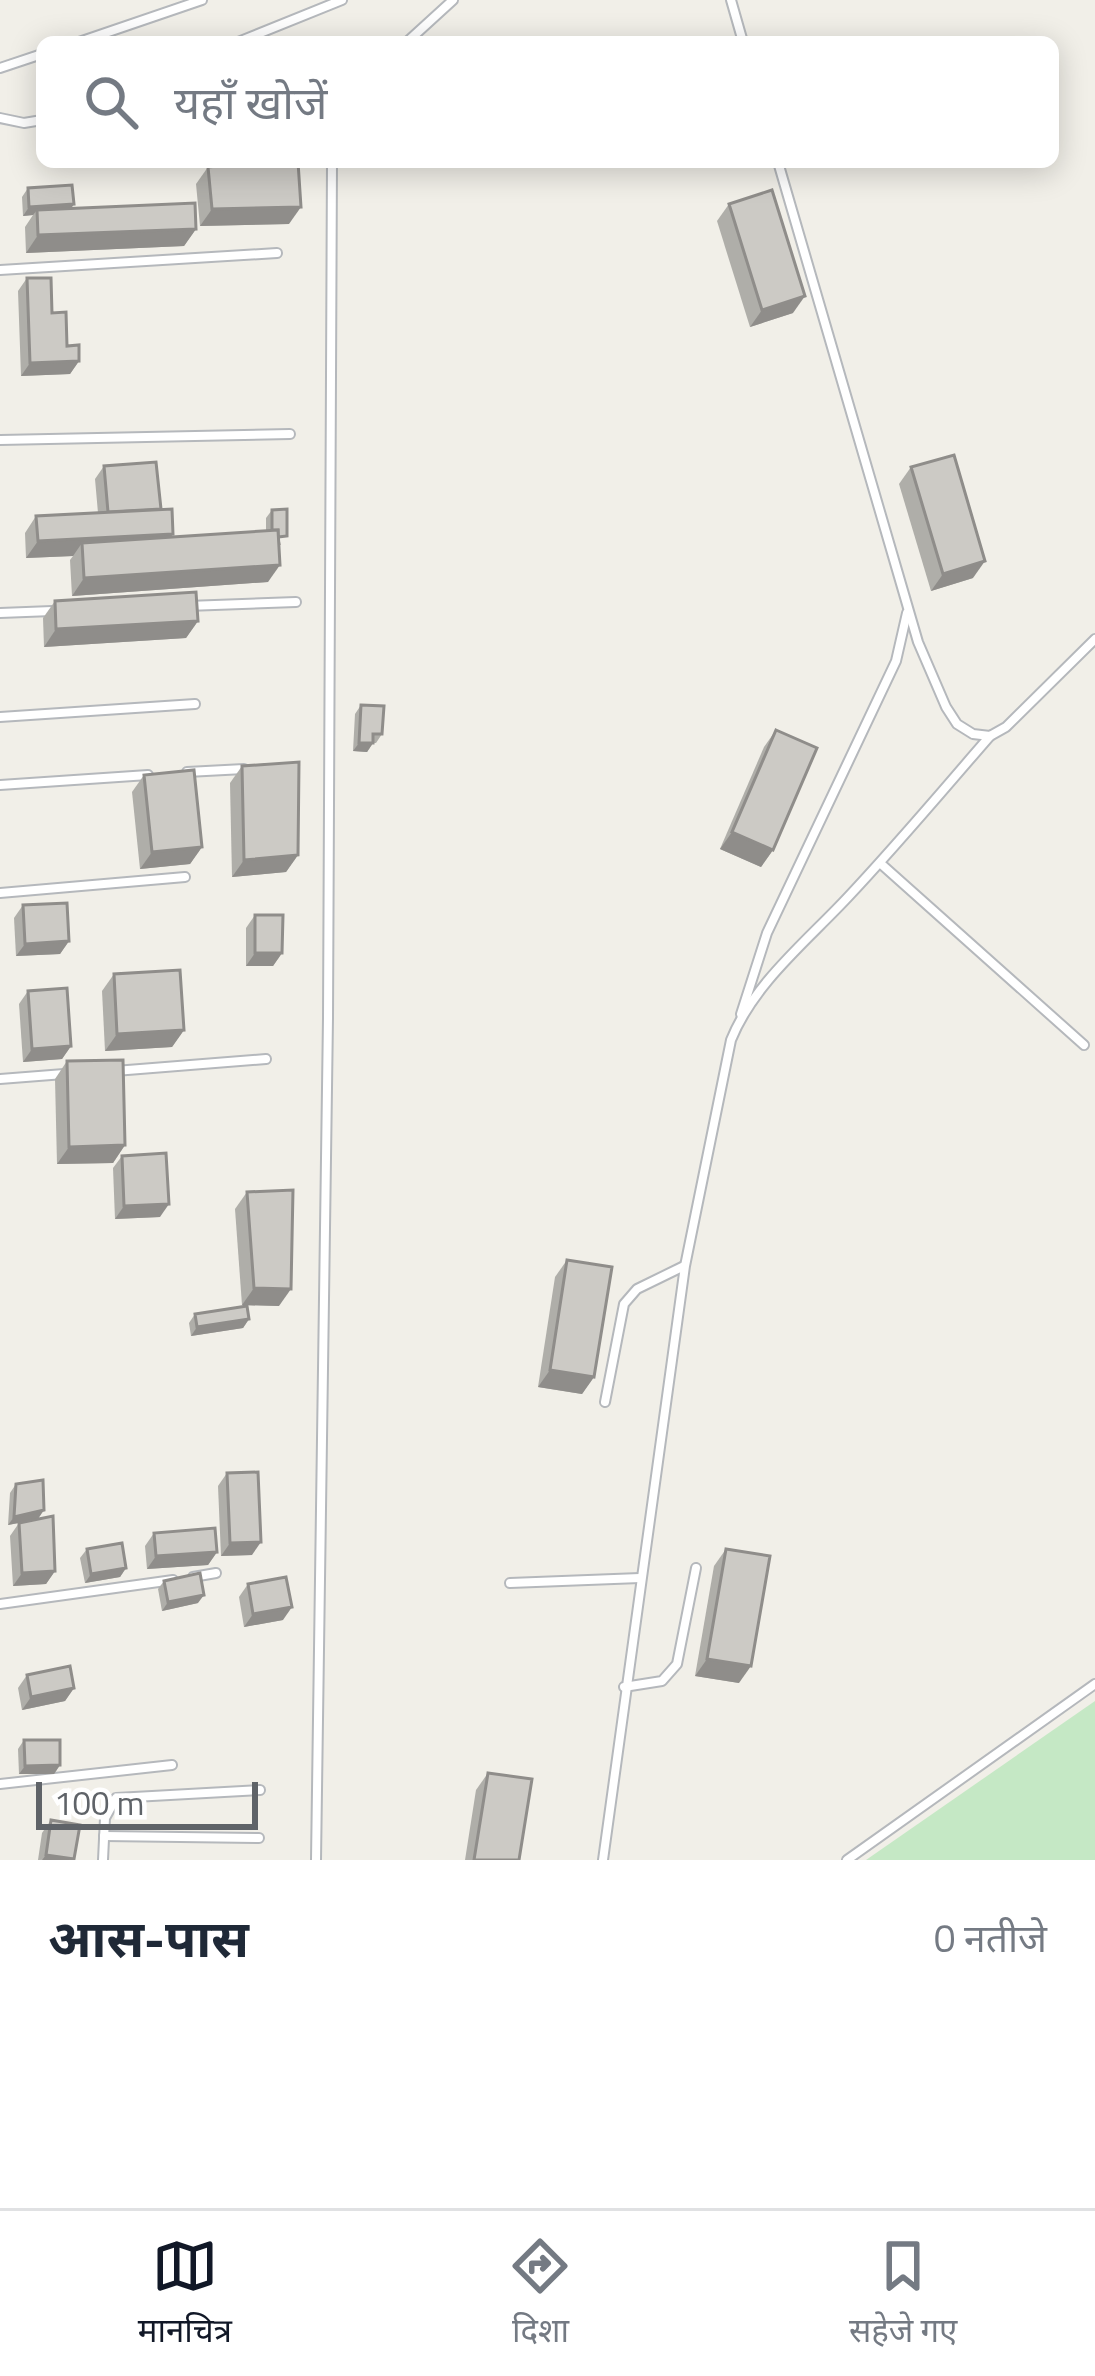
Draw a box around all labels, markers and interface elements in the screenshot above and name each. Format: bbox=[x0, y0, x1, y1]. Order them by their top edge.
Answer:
search box bbox=[36, 36, 1059, 168]
text: यहाँ खोजें bbox=[174, 68, 327, 136]
icon: search bbox=[78, 69, 144, 135]
scale bar bbox=[36, 1776, 258, 1829]
text: 100 m bbox=[54, 1778, 144, 1828]
text: आस-पास bbox=[48, 1899, 249, 1977]
text: 0 नतीजे bbox=[934, 1908, 1047, 1967]
tab: मानचित्र bbox=[138, 2233, 232, 2355]
tab: दिशा bbox=[507, 2233, 573, 2355]
tab: सहेजे गए bbox=[849, 2233, 957, 2355]

